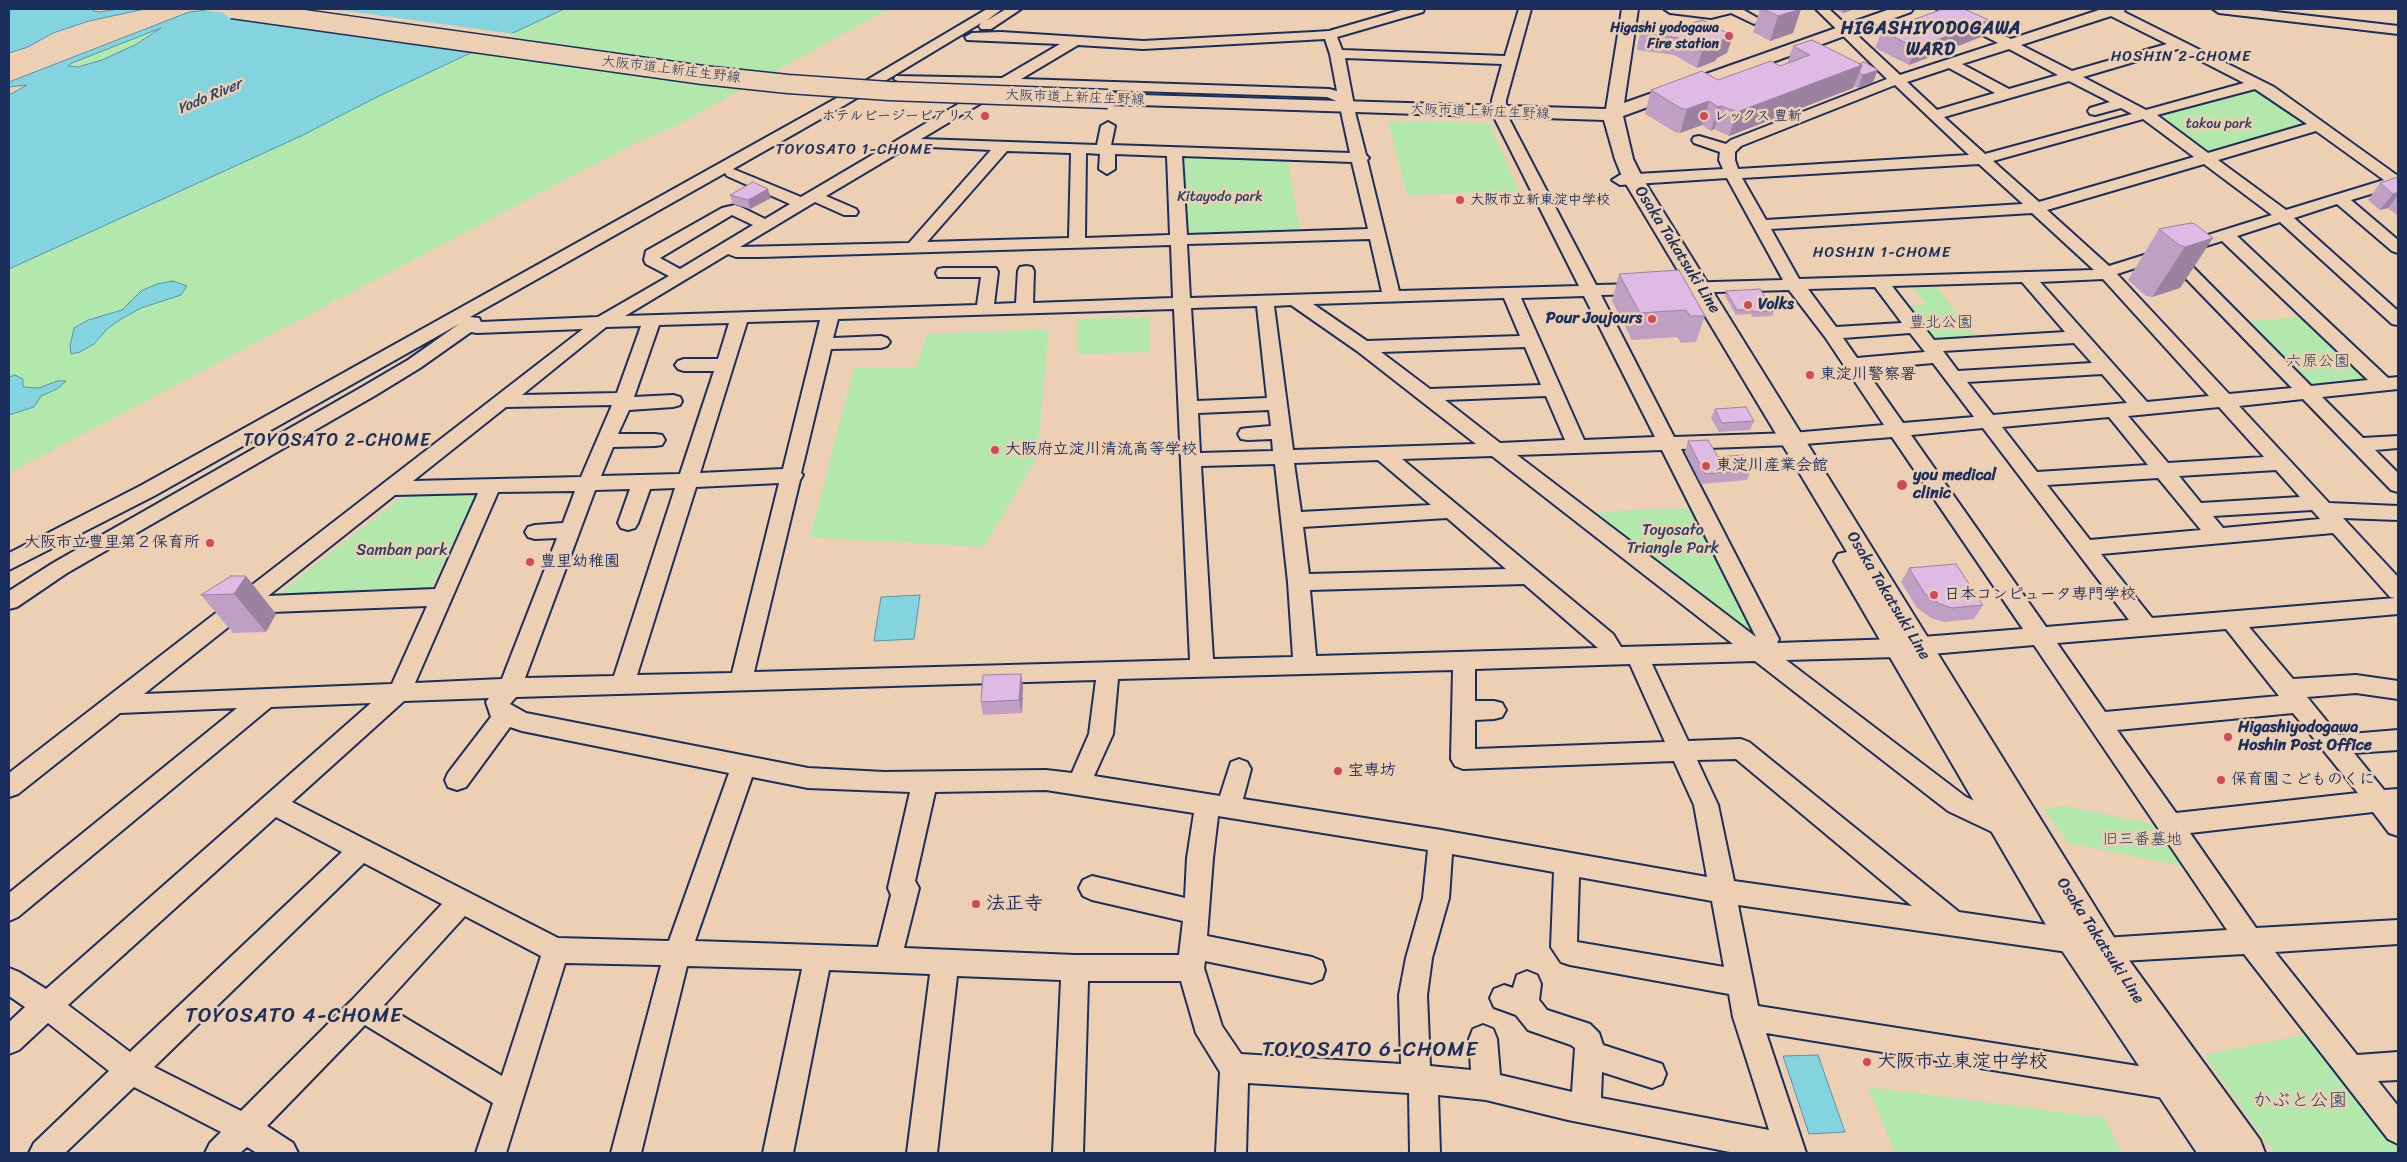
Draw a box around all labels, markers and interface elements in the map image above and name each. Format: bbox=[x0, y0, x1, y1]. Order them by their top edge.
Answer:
district label: HIGASHIYODOGAWA WARD bbox=[1840, 18, 2022, 60]
place label: Higashi yodogawa Fire station bbox=[1610, 20, 1719, 52]
marker: Higashi yodogawa Fire station bbox=[1723, 30, 1735, 42]
district label: HOSHIN 2-CHOME bbox=[2110, 48, 2252, 66]
street label: 大阪市道上新庄生野線 bbox=[600, 53, 742, 87]
water label: Yodo River bbox=[175, 75, 245, 119]
street label: 大阪市道上新庄生野線 bbox=[1005, 87, 1145, 109]
street label: 大阪市道上新庄生野線 bbox=[1410, 101, 1550, 123]
place label: ホテルビージーピアリス bbox=[822, 108, 975, 124]
place label: レックス 豊新 bbox=[1714, 108, 1802, 124]
marker: ホテルビージーピアリス bbox=[979, 110, 991, 122]
marker: レックス 豊新 bbox=[1698, 110, 1710, 122]
park label: takou park bbox=[2186, 116, 2252, 132]
district label: TOYOSATO 1-CHOME bbox=[774, 141, 934, 159]
street label: Osaka Takatsuki Line bbox=[1630, 183, 1724, 317]
park label: Kitayodo park bbox=[1177, 189, 1263, 205]
place label: 大阪市立新東淀中学校 bbox=[1470, 192, 1610, 208]
marker: 大阪市立新東淀中学校 bbox=[1454, 194, 1466, 206]
district label: HOSHIN 1-CHOME bbox=[1812, 244, 1952, 262]
place label: Volks bbox=[1758, 295, 1794, 315]
marker: Volks bbox=[1742, 299, 1754, 311]
place label: Pour Joujours bbox=[1546, 309, 1642, 329]
marker: Pour Joujours bbox=[1646, 313, 1658, 325]
park label: 豊北公園 bbox=[1909, 313, 1973, 333]
park label: 六原公園 bbox=[2286, 352, 2350, 372]
place label: 東淀川警察署 bbox=[1820, 365, 1916, 385]
marker: 東淀川警察署 bbox=[1804, 369, 1816, 381]
district label: TOYOSATO 2-CHOME bbox=[242, 430, 432, 452]
place label: 大阪府立淀川清流高等学校 bbox=[1005, 440, 1197, 460]
marker: 大阪府立淀川清流高等学校 bbox=[989, 444, 1001, 456]
place label: 東淀川産業会館 bbox=[1716, 456, 1828, 476]
marker: 東淀川産業会館 bbox=[1700, 460, 1712, 472]
place label: you medical clinic bbox=[1913, 466, 1996, 504]
marker: you medical clinic bbox=[1895, 478, 1909, 492]
park label: Toyosato Triangle Park bbox=[1627, 521, 1719, 559]
street label: Osaka Takatsuki Line bbox=[1842, 528, 1934, 664]
place label: 大阪市立豊里第２保育所 bbox=[24, 533, 200, 553]
marker: 大阪市立豊里第２保育所 bbox=[204, 537, 216, 549]
park label: Samban park bbox=[356, 541, 448, 561]
place label: 豊里幼稚園 bbox=[540, 552, 620, 572]
marker: 豊里幼稚園 bbox=[524, 556, 536, 568]
place label: 日本コンピュータ専門学校 bbox=[1944, 585, 2136, 605]
marker: 日本コンピュータ専門学校 bbox=[1928, 589, 1940, 601]
place label: Higashiyodogawa Hoshin Post Office bbox=[2238, 718, 2372, 756]
marker: Higashiyodogawa Hoshin Post Office bbox=[2222, 731, 2234, 743]
place label: 宝専坊 bbox=[1348, 761, 1396, 781]
marker: 宝専坊 bbox=[1332, 765, 1344, 777]
place label: 保育園こどものくに bbox=[2231, 770, 2375, 790]
marker: 保育園こどものくに bbox=[2215, 774, 2227, 786]
park label: 旧三番墓地 bbox=[2102, 830, 2182, 850]
street label: Osaka Takatsuki Line bbox=[2052, 874, 2148, 1008]
place label: 法正寺 bbox=[986, 893, 1043, 915]
marker: 法正寺 bbox=[970, 898, 982, 910]
district label: TOYOSATO 4-CHOME bbox=[184, 1004, 404, 1030]
district label: TOYOSATO 6-CHOME bbox=[1261, 1038, 1479, 1064]
place label: 大阪市立東淀中学校 bbox=[1877, 1051, 2048, 1073]
marker: 大阪市立東淀中学校 bbox=[1861, 1056, 1873, 1068]
park label: かぶと公園 bbox=[2253, 1090, 2347, 1112]

